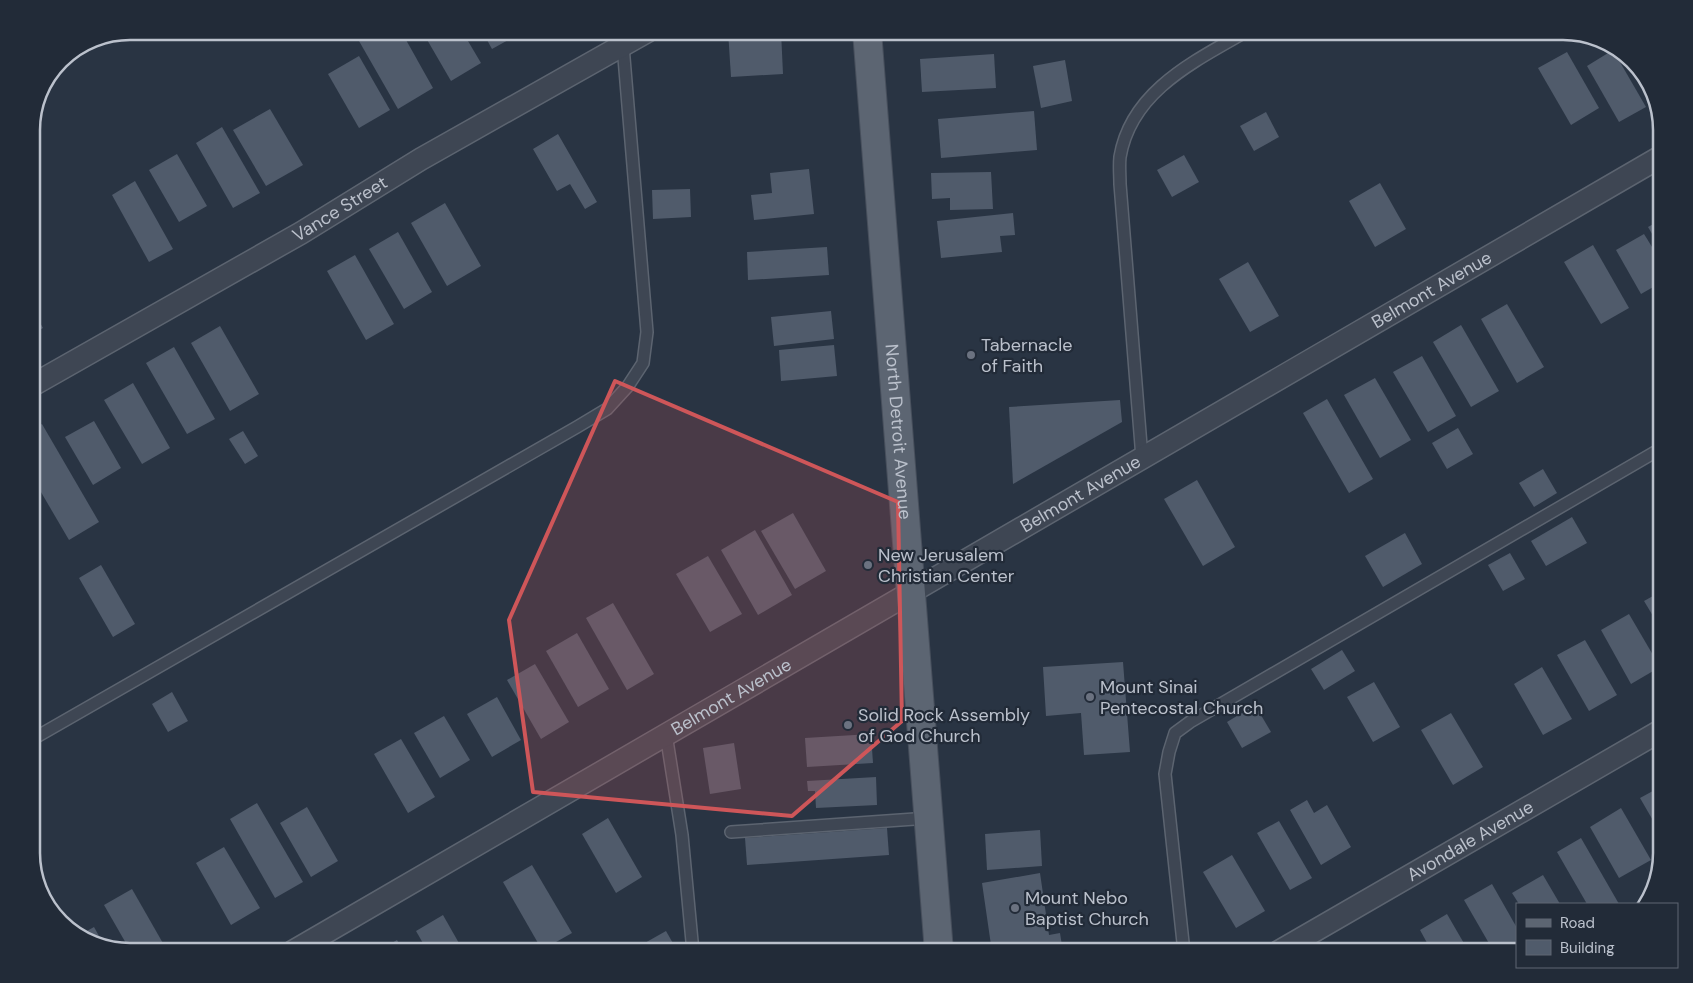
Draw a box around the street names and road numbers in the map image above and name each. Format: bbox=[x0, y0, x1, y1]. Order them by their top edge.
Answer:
street label: Vance Street bbox=[288, 171, 392, 247]
street label: Belmont Avenue bbox=[1367, 246, 1496, 334]
street label: North Detroit Avenue bbox=[880, 343, 917, 520]
street label: Belmont Avenue bbox=[1016, 449, 1145, 538]
street label: Belmont Avenue bbox=[667, 652, 796, 741]
street label: Avondale Avenue bbox=[1403, 795, 1538, 887]

